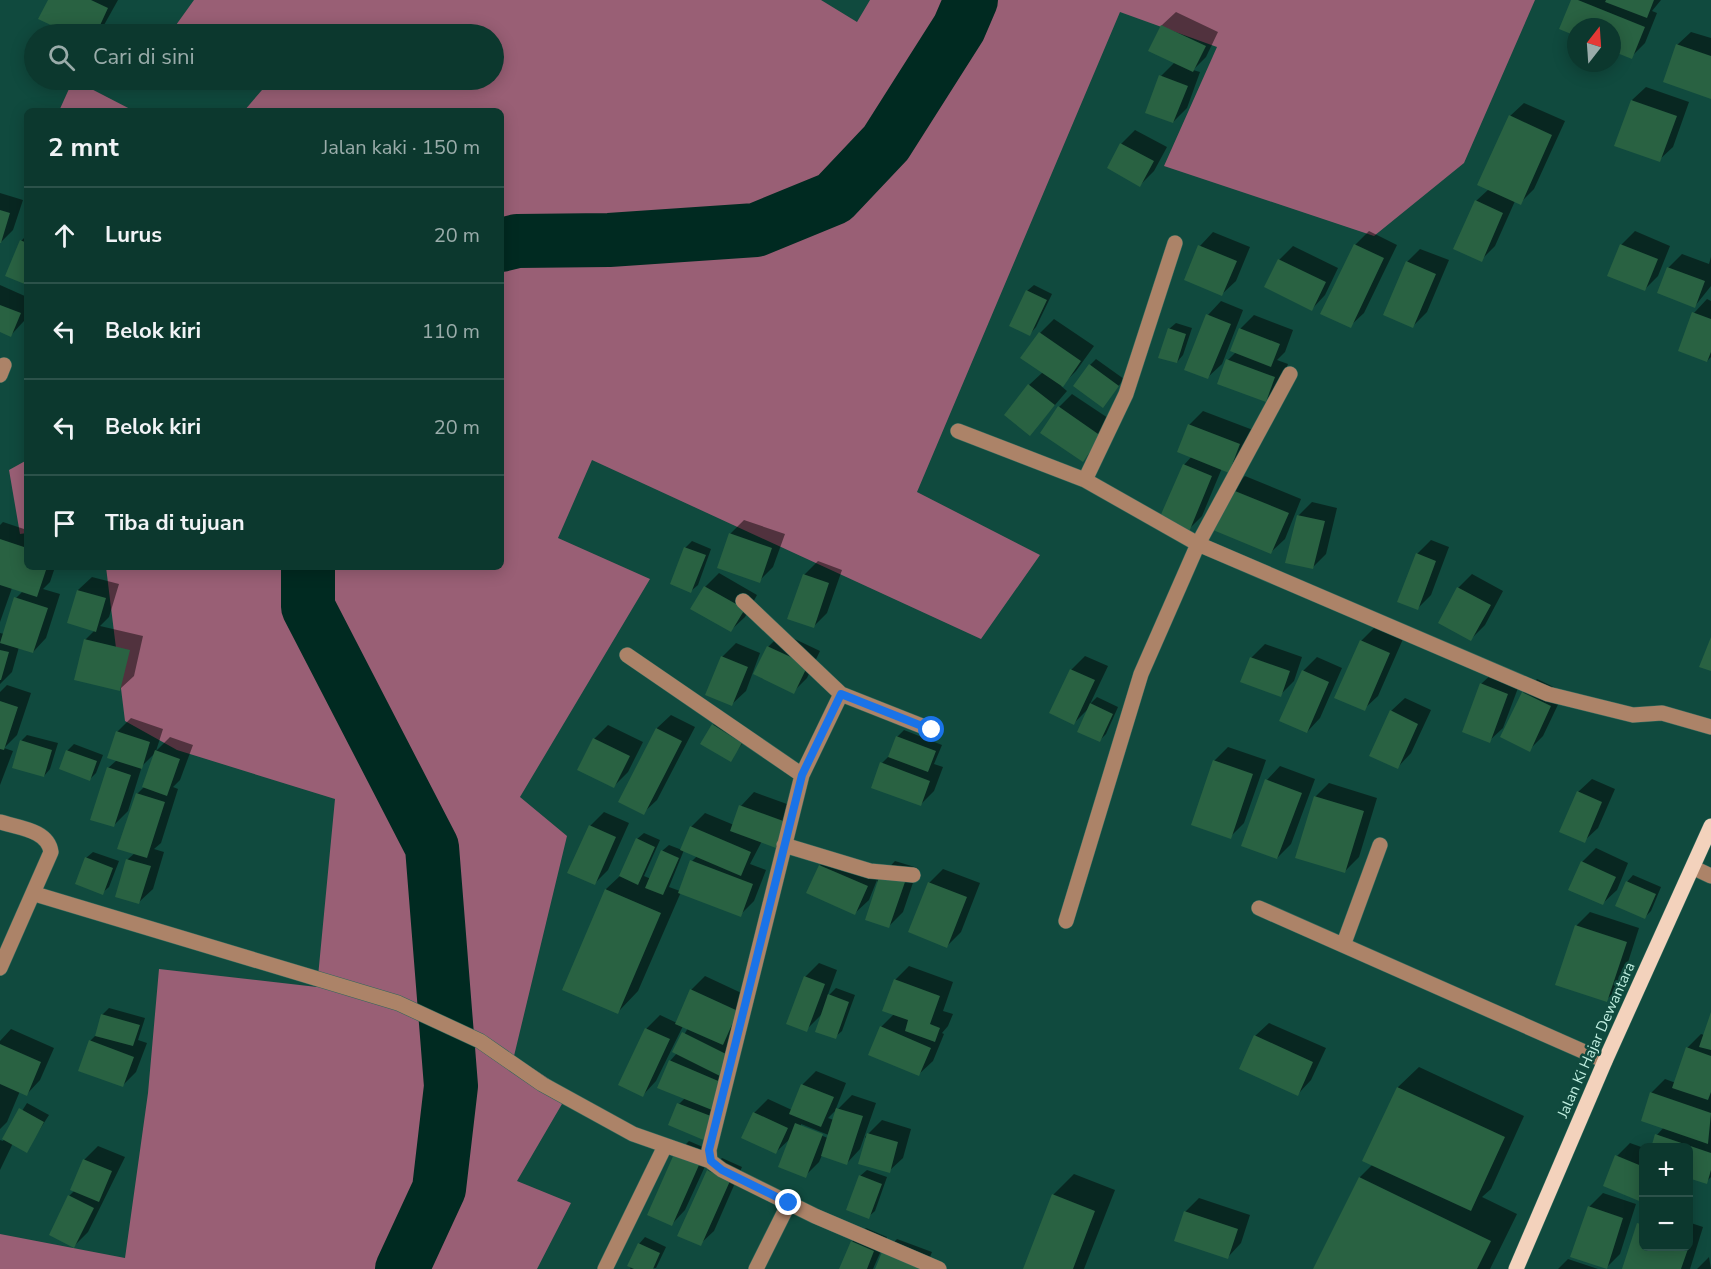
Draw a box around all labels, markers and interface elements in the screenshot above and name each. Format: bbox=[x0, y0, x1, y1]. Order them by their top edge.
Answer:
north arrow bbox=[1567, 18, 1621, 72]
search box bbox=[24, 24, 504, 90]
icon: search bbox=[45, 41, 78, 74]
text: Cari di sini bbox=[93, 42, 195, 72]
text: 2 mnt bbox=[48, 130, 119, 165]
text: Jalan kaki · 150 m bbox=[322, 134, 480, 161]
icon: ahead bbox=[48, 219, 81, 252]
text: Lurus bbox=[105, 220, 162, 250]
text: 20 m bbox=[434, 222, 480, 249]
icon: left bbox=[48, 315, 81, 348]
text: Belok kiri bbox=[105, 316, 201, 346]
text: 110 m bbox=[422, 318, 480, 345]
icon: left bbox=[48, 411, 81, 444]
text: Belok kiri bbox=[105, 412, 201, 442]
text: 20 m bbox=[434, 414, 480, 441]
icon: arrive bbox=[48, 507, 81, 540]
text: Tiba di tujuan bbox=[105, 508, 245, 538]
route start bbox=[918, 716, 944, 742]
street label: Jalan Ki Hajar Dewantara bbox=[1552, 959, 1639, 1122]
map controls bbox=[1639, 1143, 1693, 1251]
button: + bbox=[1639, 1143, 1693, 1197]
route end bbox=[775, 1189, 801, 1215]
button: − bbox=[1639, 1197, 1693, 1251]

